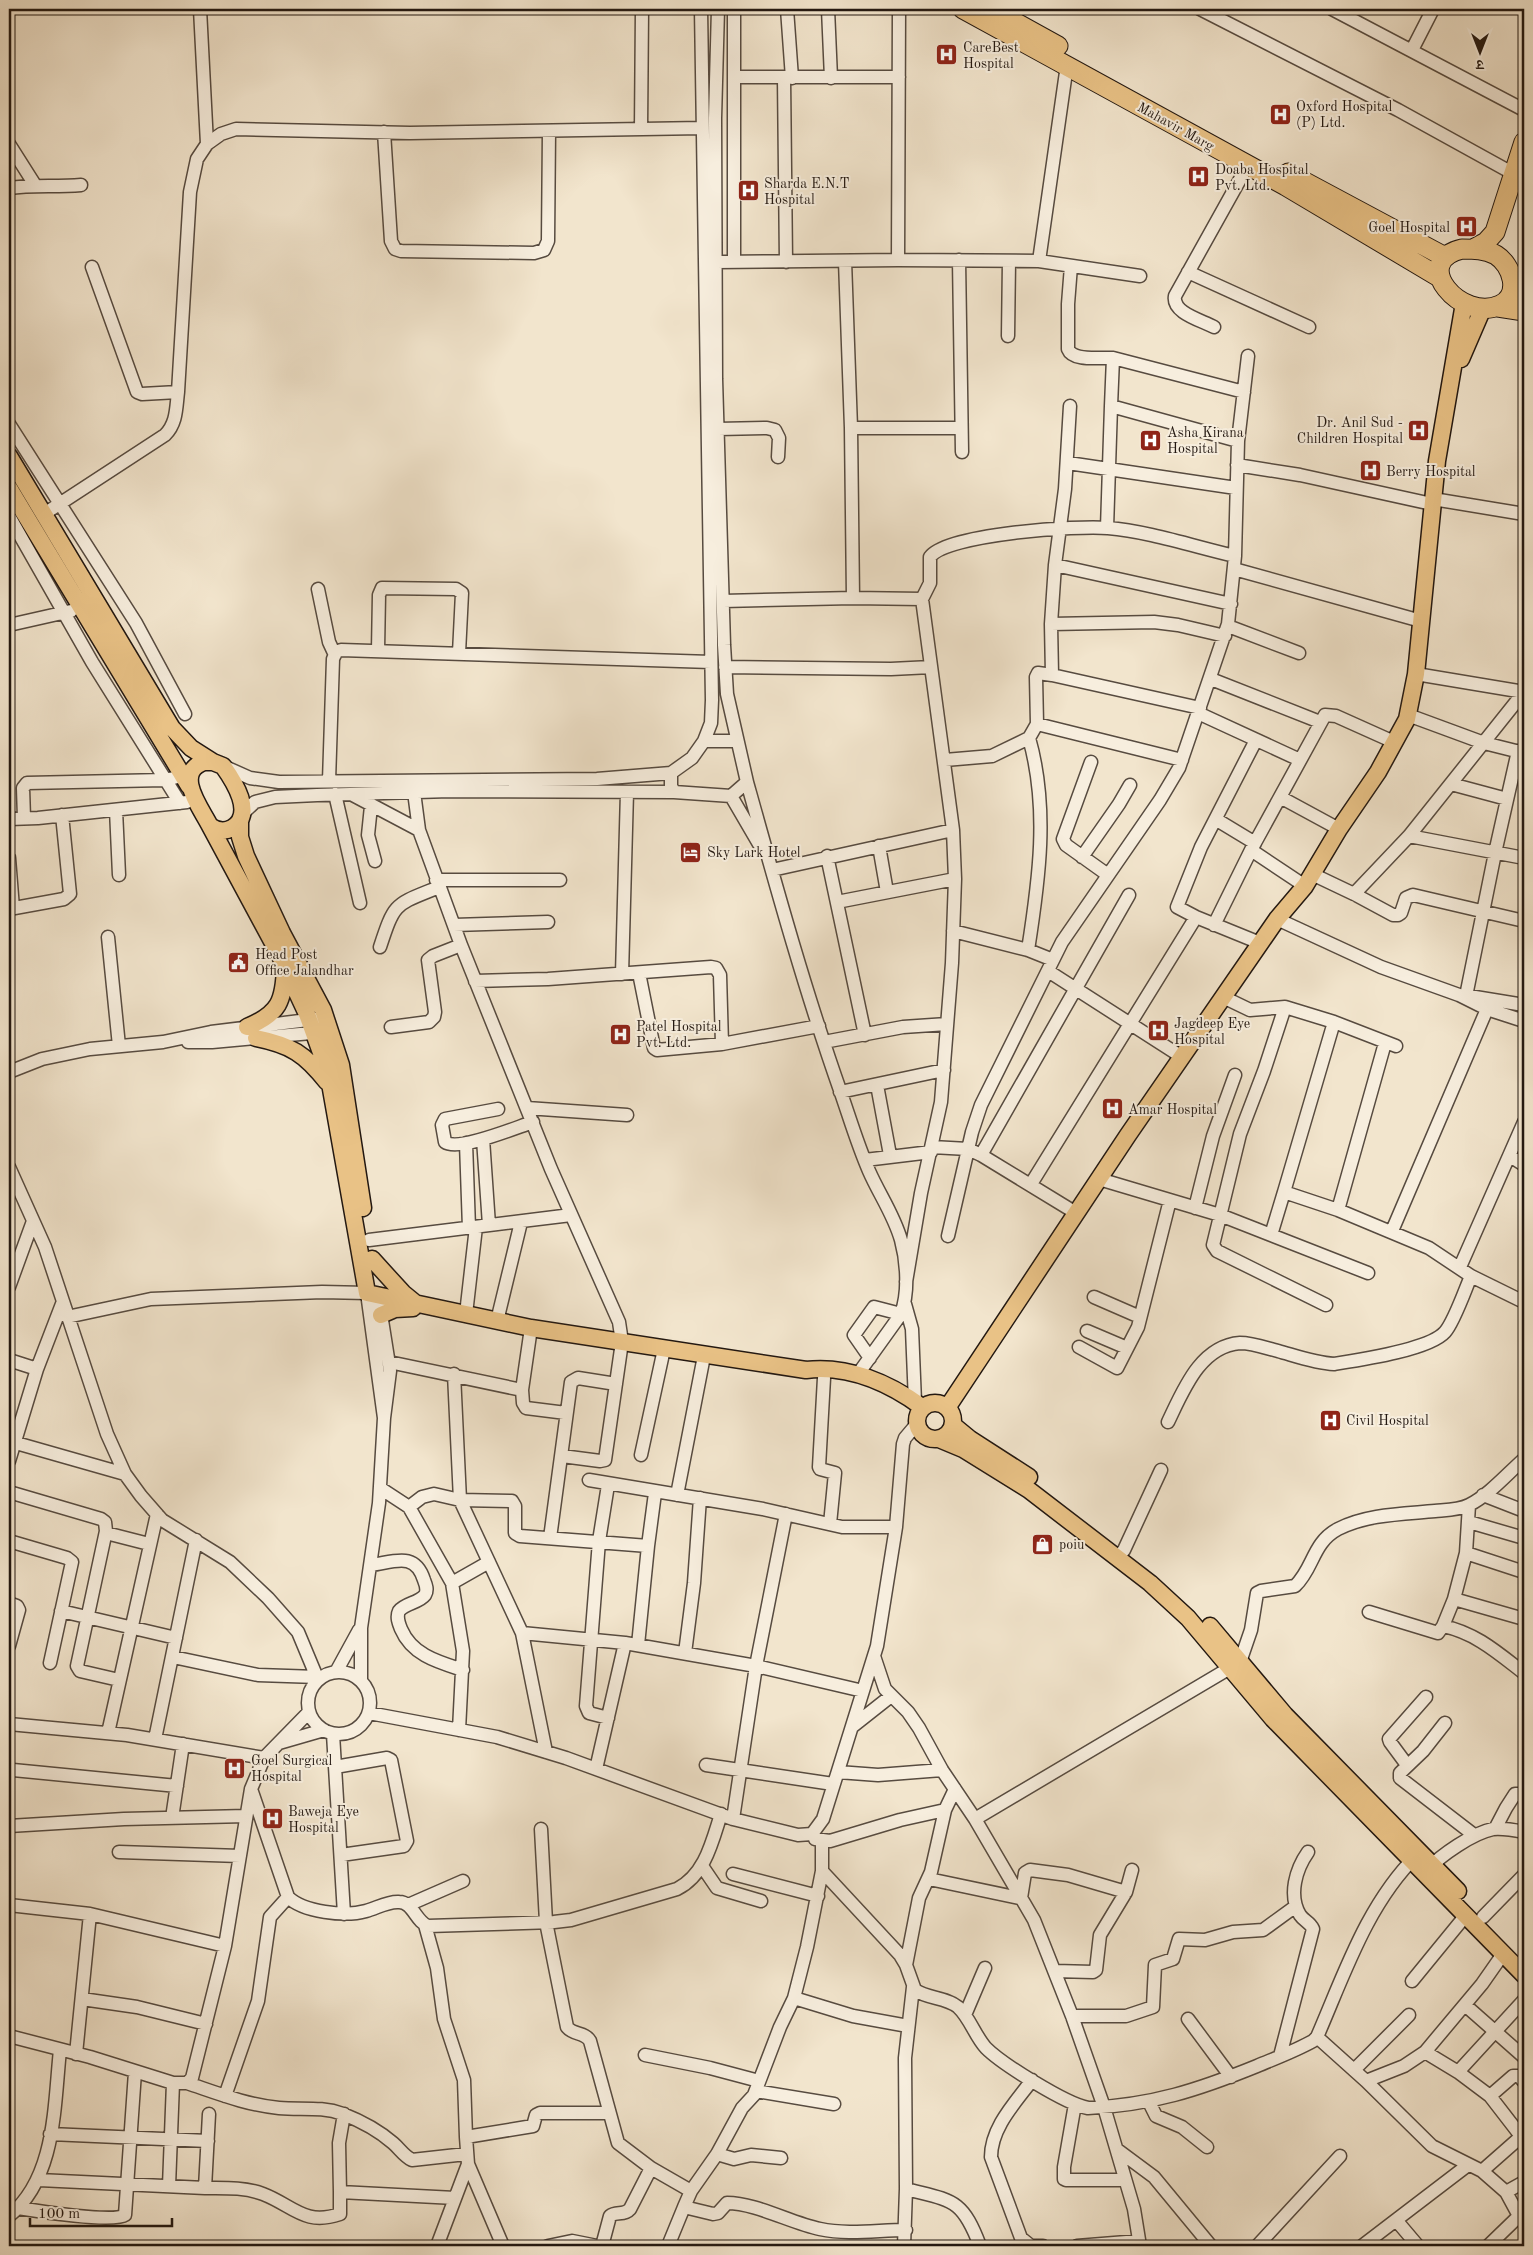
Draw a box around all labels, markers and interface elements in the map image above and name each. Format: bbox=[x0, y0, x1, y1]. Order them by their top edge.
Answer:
north arrow bbox=[1456, 28, 1506, 78]
place label: CareBest Hospital bbox=[963, 41, 1019, 71]
hospital icon: CareBest Hospital bbox=[935, 43, 959, 67]
text: उ bbox=[1476, 57, 1485, 71]
street label: Mahavir Marg bbox=[1135, 100, 1217, 154]
place label: Oxford Hospital (P) Ltd. bbox=[1296, 100, 1393, 130]
hospital icon: Oxford Hospital (P) Ltd. bbox=[1268, 102, 1292, 126]
place label: Doaba Hospital Pvt. Ltd. bbox=[1215, 163, 1309, 193]
hospital icon: Doaba Hospital Pvt. Ltd. bbox=[1187, 165, 1211, 189]
place label: Sharda E.N.T Hospital bbox=[764, 177, 849, 207]
hospital icon: Sharda E.N.T Hospital bbox=[736, 179, 760, 203]
hospital icon: Goel Hospital bbox=[1454, 215, 1478, 239]
place label: Goel Hospital bbox=[1368, 221, 1450, 235]
place label: Dr. Anil Sud - Children Hospital bbox=[1297, 416, 1403, 446]
hospital icon: Dr. Anil Sud - Children Hospital bbox=[1407, 418, 1431, 442]
place label: Asha Kirana Hospital bbox=[1167, 426, 1244, 456]
hospital icon: Asha Kirana Hospital bbox=[1139, 428, 1163, 452]
hospital icon: Berry Hospital bbox=[1358, 459, 1382, 483]
place label: Berry Hospital bbox=[1386, 465, 1476, 479]
hotel icon: Sky Lark Hotel bbox=[679, 840, 703, 864]
place label: Sky Lark Hotel bbox=[707, 846, 801, 860]
place label: Head Post Office Jalandhar bbox=[255, 948, 354, 978]
public building icon: Head Post Office Jalandhar bbox=[227, 950, 251, 974]
place label: Jagdeep Eye Hospital bbox=[1174, 1017, 1250, 1047]
hospital icon: Jagdeep Eye Hospital bbox=[1146, 1019, 1170, 1043]
place label: Patel Hospital Pvt. Ltd. bbox=[636, 1020, 722, 1050]
hospital icon: Patel Hospital Pvt. Ltd. bbox=[608, 1022, 632, 1046]
hospital icon: Amar Hospital bbox=[1100, 1097, 1124, 1121]
place label: Amar Hospital bbox=[1128, 1103, 1217, 1117]
hospital icon: Civil Hospital bbox=[1318, 1408, 1342, 1432]
place label: Civil Hospital bbox=[1346, 1414, 1429, 1428]
shop icon: poiu bbox=[1031, 1532, 1055, 1556]
place label: poiu bbox=[1059, 1538, 1085, 1552]
place label: Goel Surgical Hospital bbox=[251, 1754, 332, 1784]
hospital icon: Goel Surgical Hospital bbox=[223, 1756, 247, 1780]
place label: Baweja Eye Hospital bbox=[288, 1805, 359, 1835]
hospital icon: Baweja Eye Hospital bbox=[260, 1807, 284, 1831]
scale bar bbox=[30, 2195, 172, 2227]
text: 100 m bbox=[38, 2207, 80, 2222]

